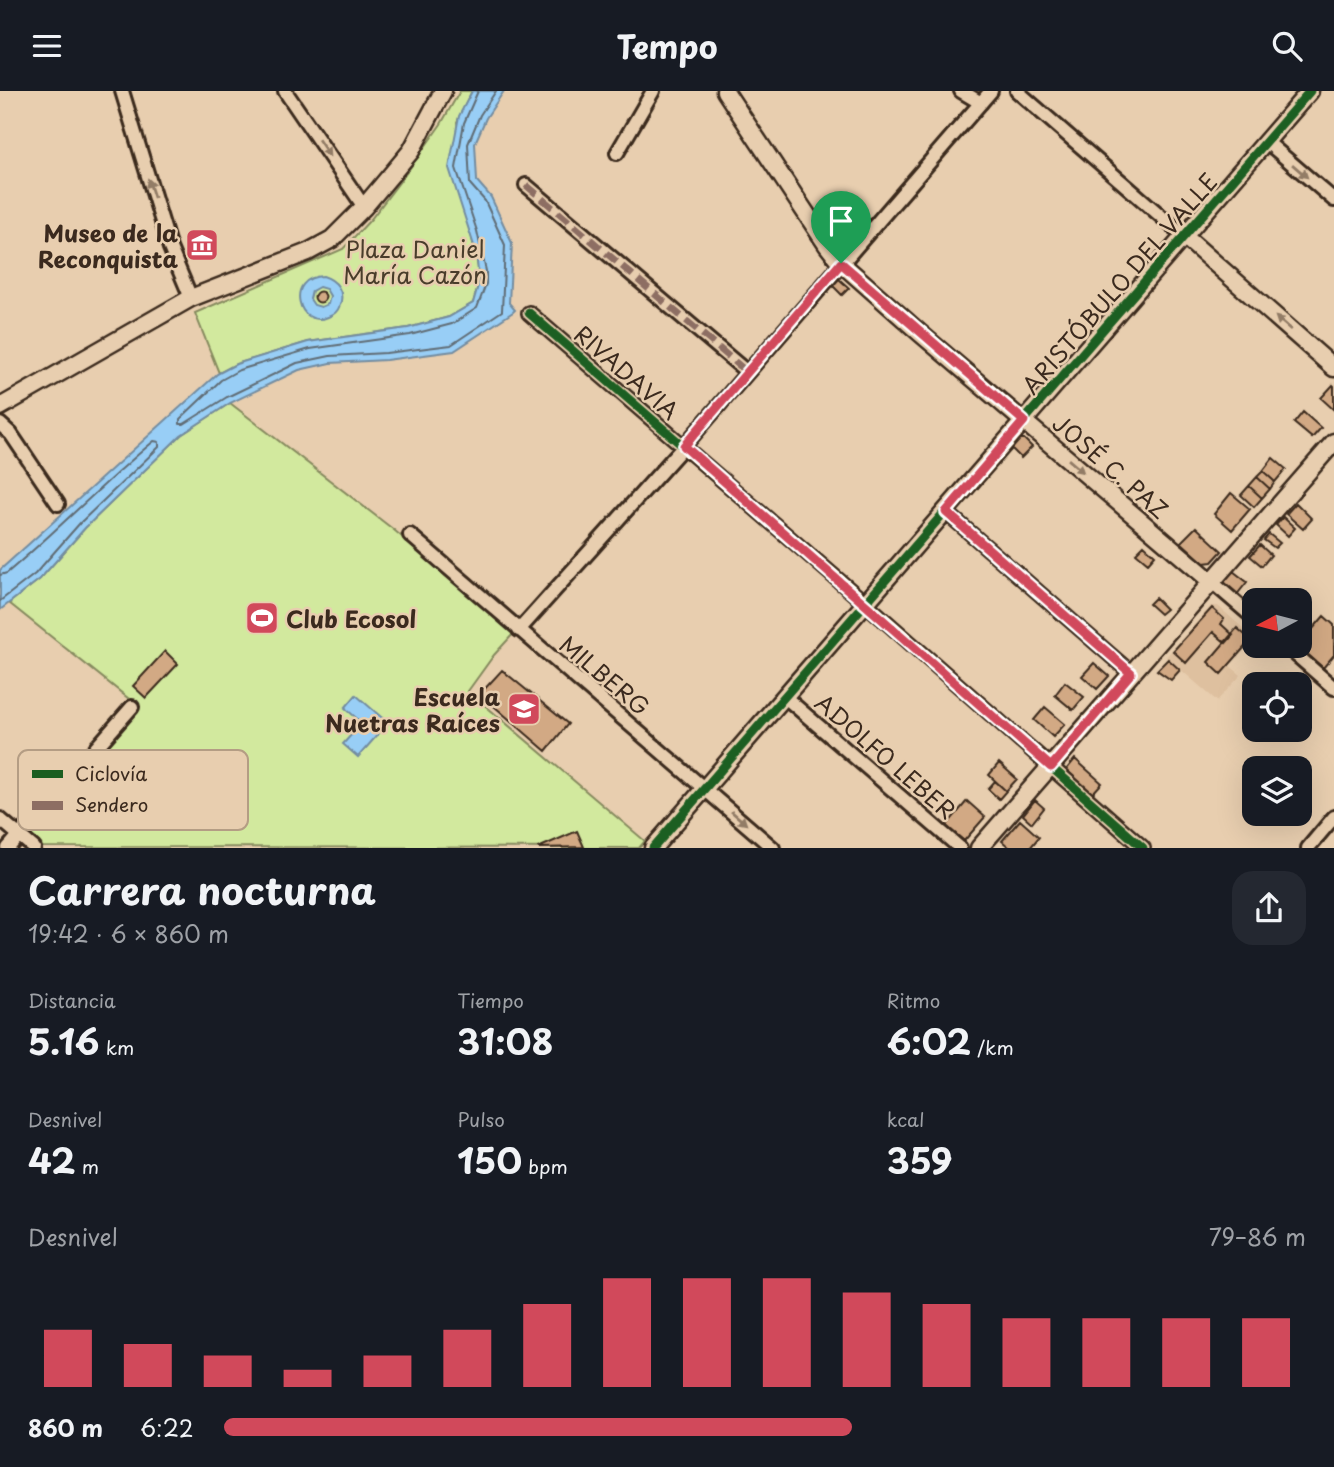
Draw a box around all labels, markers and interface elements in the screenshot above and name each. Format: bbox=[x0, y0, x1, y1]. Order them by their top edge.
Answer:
text: Tempo bbox=[616, 22, 718, 70]
icon: menu bbox=[28, 27, 66, 65]
icon: search bbox=[1268, 27, 1306, 65]
one-way arrow bbox=[317, 138, 330, 157]
one-way arrow bbox=[1292, 163, 1309, 178]
street label: ARISTÓBULO DEL VALLE bbox=[1013, 165, 1225, 401]
one-way arrow bbox=[145, 178, 156, 199]
pin bbox=[811, 191, 871, 263]
icon: arrive bbox=[822, 202, 860, 240]
place label: Museo de la Reconquista bbox=[38, 215, 178, 276]
museum icon: Museo de la Reconquista bbox=[183, 226, 221, 264]
park label: Plaza Daniel María Cazón bbox=[343, 231, 487, 292]
one-way arrow bbox=[1274, 315, 1292, 331]
street label: RIVADAVIA bbox=[567, 317, 687, 427]
street label: JOSÉ C. PAZ bbox=[1045, 406, 1177, 526]
one-way arrow bbox=[1068, 458, 1085, 473]
north arrow bbox=[1242, 588, 1312, 658]
map controls bbox=[1242, 588, 1312, 826]
sports icon: Club Ecosol bbox=[243, 599, 281, 637]
place label: Club Ecosol bbox=[286, 601, 416, 636]
street label: MILBERG bbox=[552, 627, 658, 723]
button: locate bbox=[1242, 672, 1312, 742]
place label: Escuela Nuetras Raíces bbox=[325, 679, 500, 740]
street label: ADOLFO LEBER bbox=[808, 685, 964, 827]
school or university icon: Escuela Nuetras Raíces bbox=[505, 690, 543, 728]
legend bbox=[18, 750, 248, 830]
button: layers bbox=[1242, 756, 1312, 826]
text: Ciclovía bbox=[75, 759, 147, 787]
text: Sendero bbox=[75, 790, 148, 818]
one-way arrow bbox=[730, 810, 748, 826]
text: Carrera nocturna bbox=[28, 861, 376, 918]
button: share bbox=[1232, 871, 1306, 945]
text: 19:42 · 6 × 860 m bbox=[28, 916, 229, 951]
text: Distancia bbox=[28, 986, 116, 1014]
text: Tiempo bbox=[457, 986, 524, 1014]
text: Ritmo bbox=[887, 986, 940, 1014]
text: 5.16 bbox=[28, 1014, 100, 1067]
text: 31:08 bbox=[457, 1014, 553, 1067]
text: 6:02 bbox=[887, 1014, 971, 1067]
text: km bbox=[100, 1033, 134, 1061]
text: /km bbox=[971, 1033, 1014, 1061]
text: Desnivel bbox=[28, 1105, 102, 1133]
text: Pulso bbox=[457, 1105, 505, 1133]
text: kcal bbox=[887, 1105, 925, 1133]
text: 42 bbox=[28, 1133, 76, 1186]
text: 150 bbox=[457, 1133, 522, 1186]
text: 359 bbox=[887, 1133, 952, 1186]
text: m bbox=[76, 1152, 99, 1180]
text: bpm bbox=[522, 1152, 568, 1180]
text: Desnivel bbox=[28, 1219, 118, 1254]
text: 79–86 m bbox=[1209, 1219, 1306, 1254]
text: 860 m bbox=[28, 1410, 103, 1445]
text: 6:22 bbox=[140, 1410, 194, 1445]

